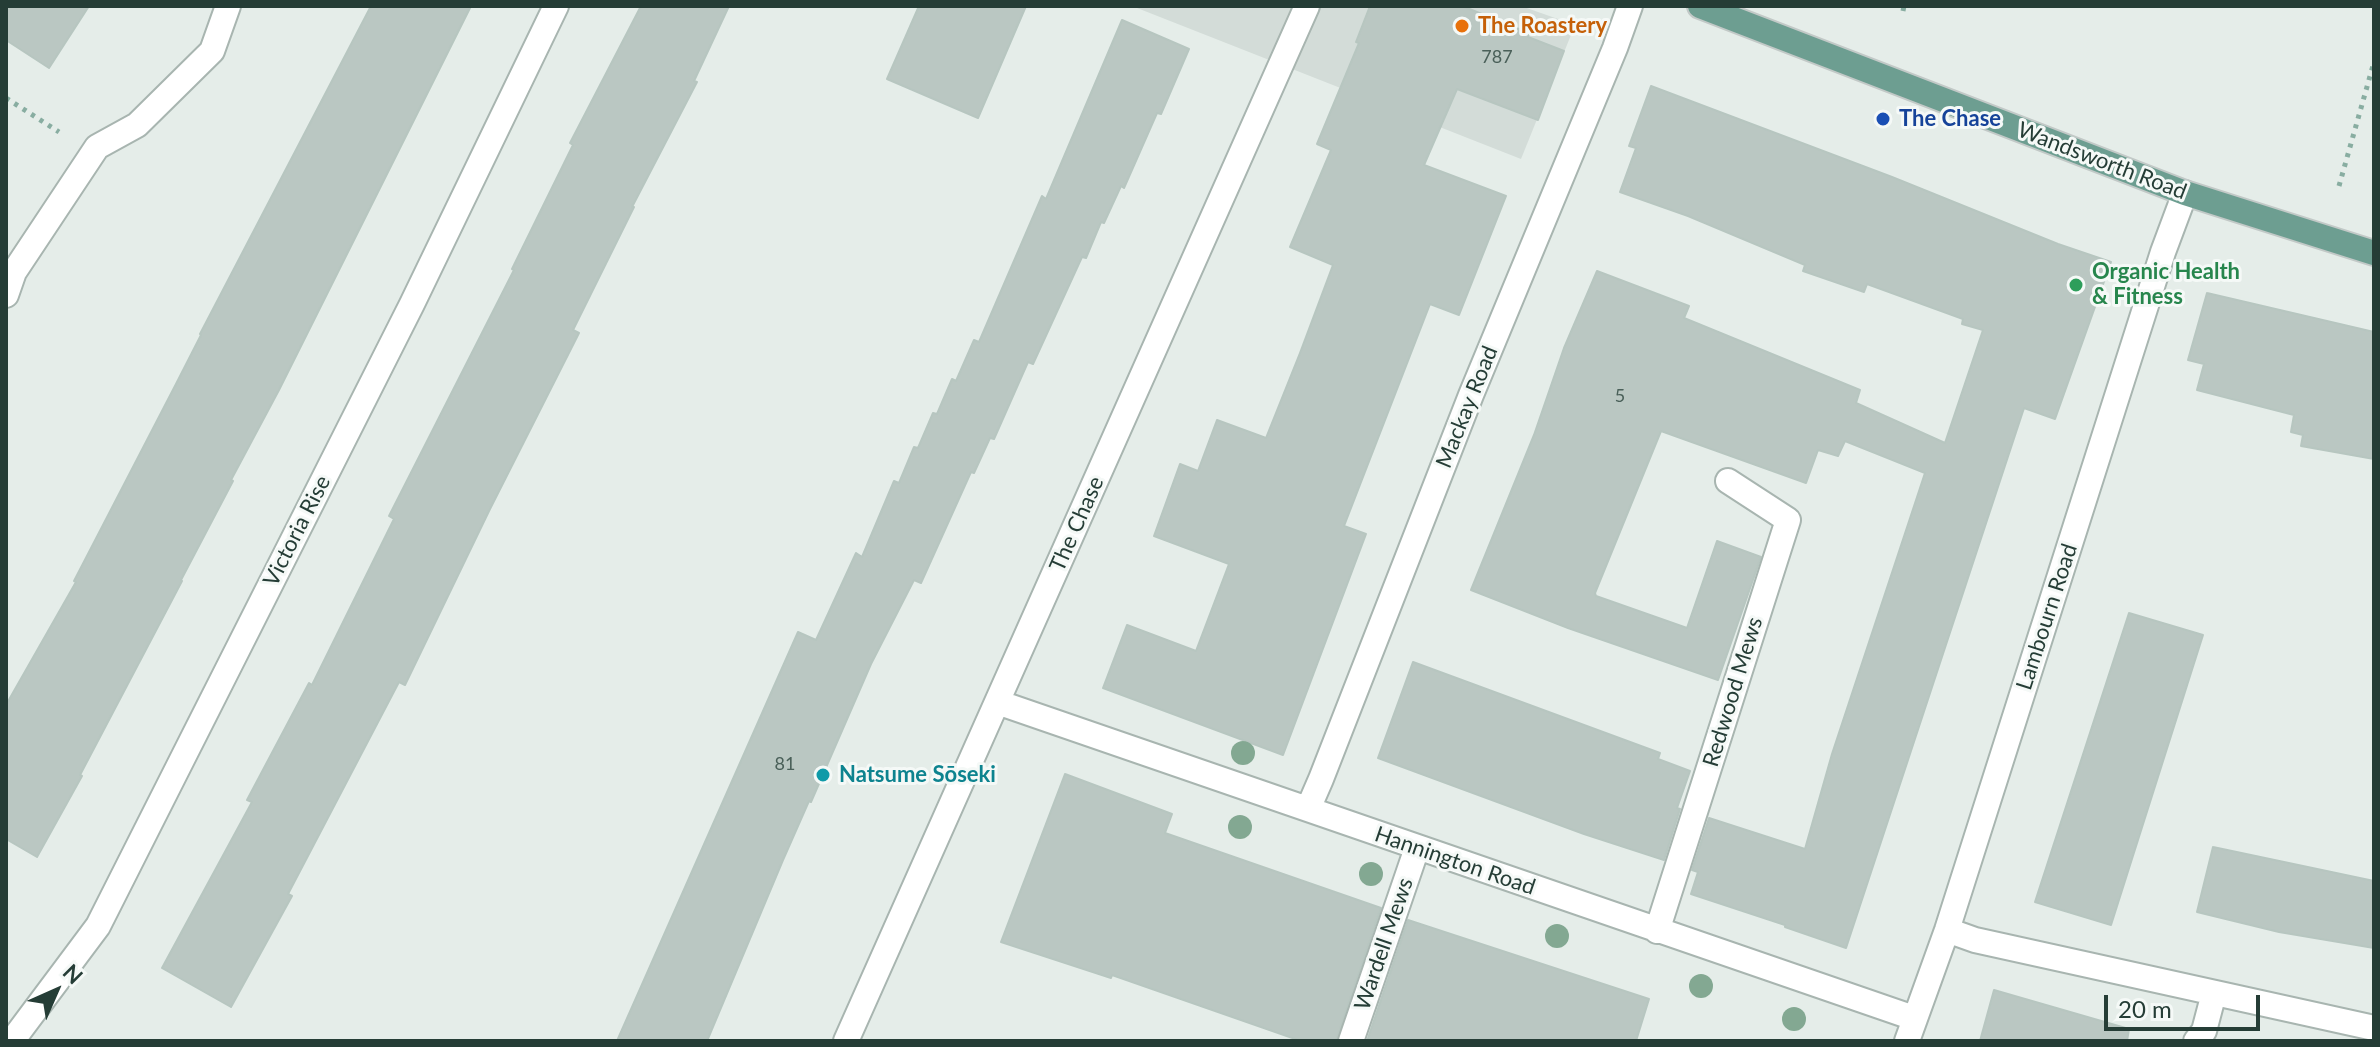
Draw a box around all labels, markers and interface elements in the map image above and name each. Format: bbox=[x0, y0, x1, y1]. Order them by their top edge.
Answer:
place label: The Roastery bbox=[1478, 13, 1607, 39]
marker: The Roastery bbox=[1453, 17, 1471, 35]
house number: 787 bbox=[1481, 46, 1513, 68]
place label: The Chase bbox=[1899, 106, 2001, 132]
marker: The Chase bbox=[1874, 110, 1892, 128]
street label: Wandsworth Road bbox=[2014, 117, 2190, 205]
place label: Organic Health & Fitness bbox=[2092, 259, 2240, 310]
marker: Organic Health & Fitness bbox=[2067, 276, 2085, 294]
street label: Mackay Road bbox=[1431, 342, 1503, 472]
house number: 5 bbox=[1615, 385, 1625, 407]
street label: Victoria Rise bbox=[258, 471, 336, 591]
street label: The Chase bbox=[1044, 472, 1110, 576]
street label: Lambourn Road bbox=[2011, 541, 2083, 693]
street label: Redwood Mews bbox=[1698, 614, 1768, 770]
house number: 81 bbox=[775, 753, 795, 775]
place label: Natsume Sōseki bbox=[839, 762, 996, 788]
marker: Natsume Sōseki bbox=[814, 766, 832, 784]
street label: Hannington Road bbox=[1371, 821, 1539, 901]
street label: Wardell Mews bbox=[1349, 874, 1419, 1014]
north arrow bbox=[16, 951, 96, 1031]
text: N bbox=[58, 958, 89, 989]
scale bar bbox=[2108, 979, 2264, 1029]
text: 20 m bbox=[2118, 994, 2172, 1023]

